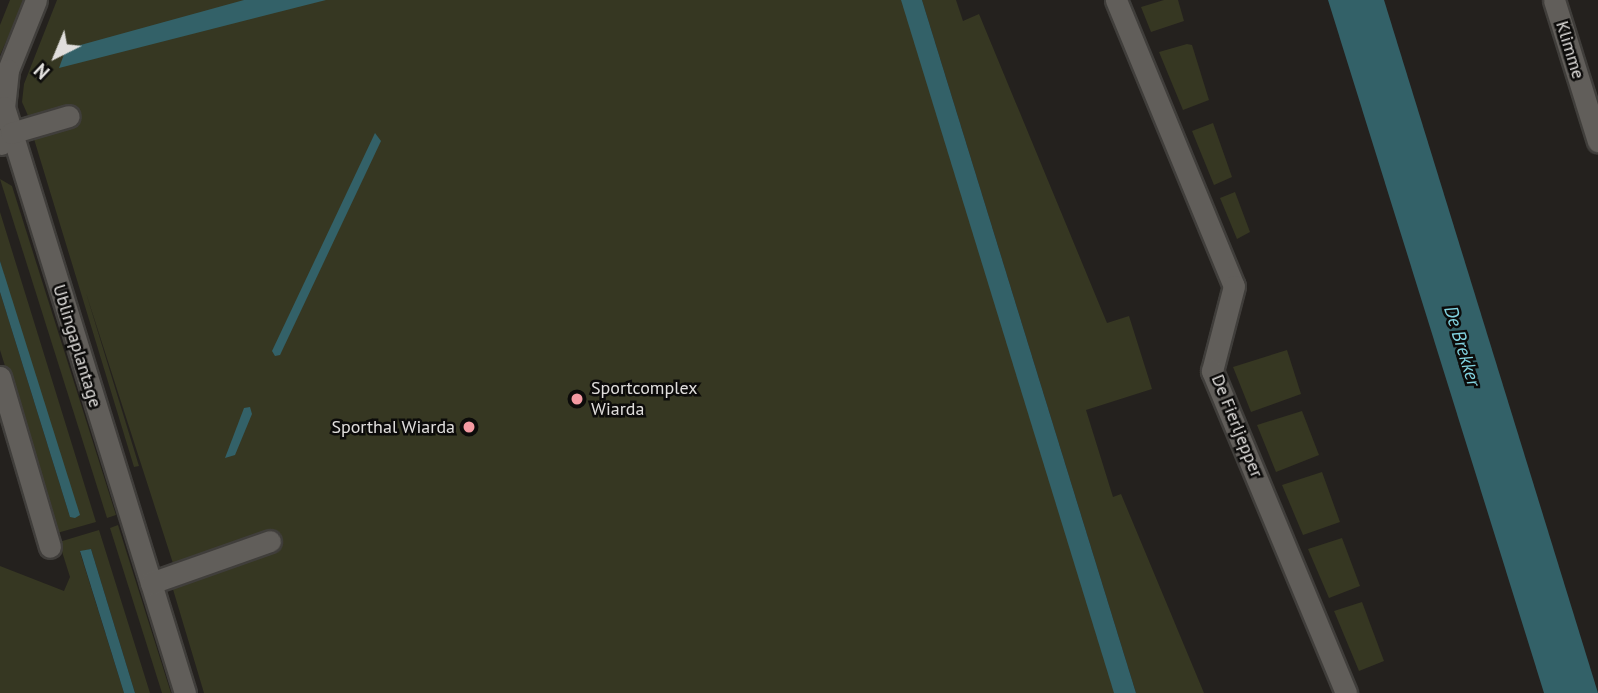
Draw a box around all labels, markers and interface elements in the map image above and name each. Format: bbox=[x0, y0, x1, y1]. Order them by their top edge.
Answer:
street label: Klimme bbox=[1551, 18, 1589, 82]
north arrow bbox=[21, 21, 91, 91]
text: N bbox=[29, 58, 54, 84]
street label: Ublingaplantage bbox=[48, 282, 106, 410]
water label: De Brekker bbox=[1439, 303, 1485, 389]
street label: De Fierljepper bbox=[1207, 371, 1267, 481]
place label: Sportcomplex Wiarda bbox=[591, 378, 697, 420]
marker: Sportcomplex Wiarda bbox=[569, 391, 585, 407]
place label: Sporthal Wiarda bbox=[331, 416, 455, 438]
marker: Sporthal Wiarda bbox=[461, 419, 477, 435]

